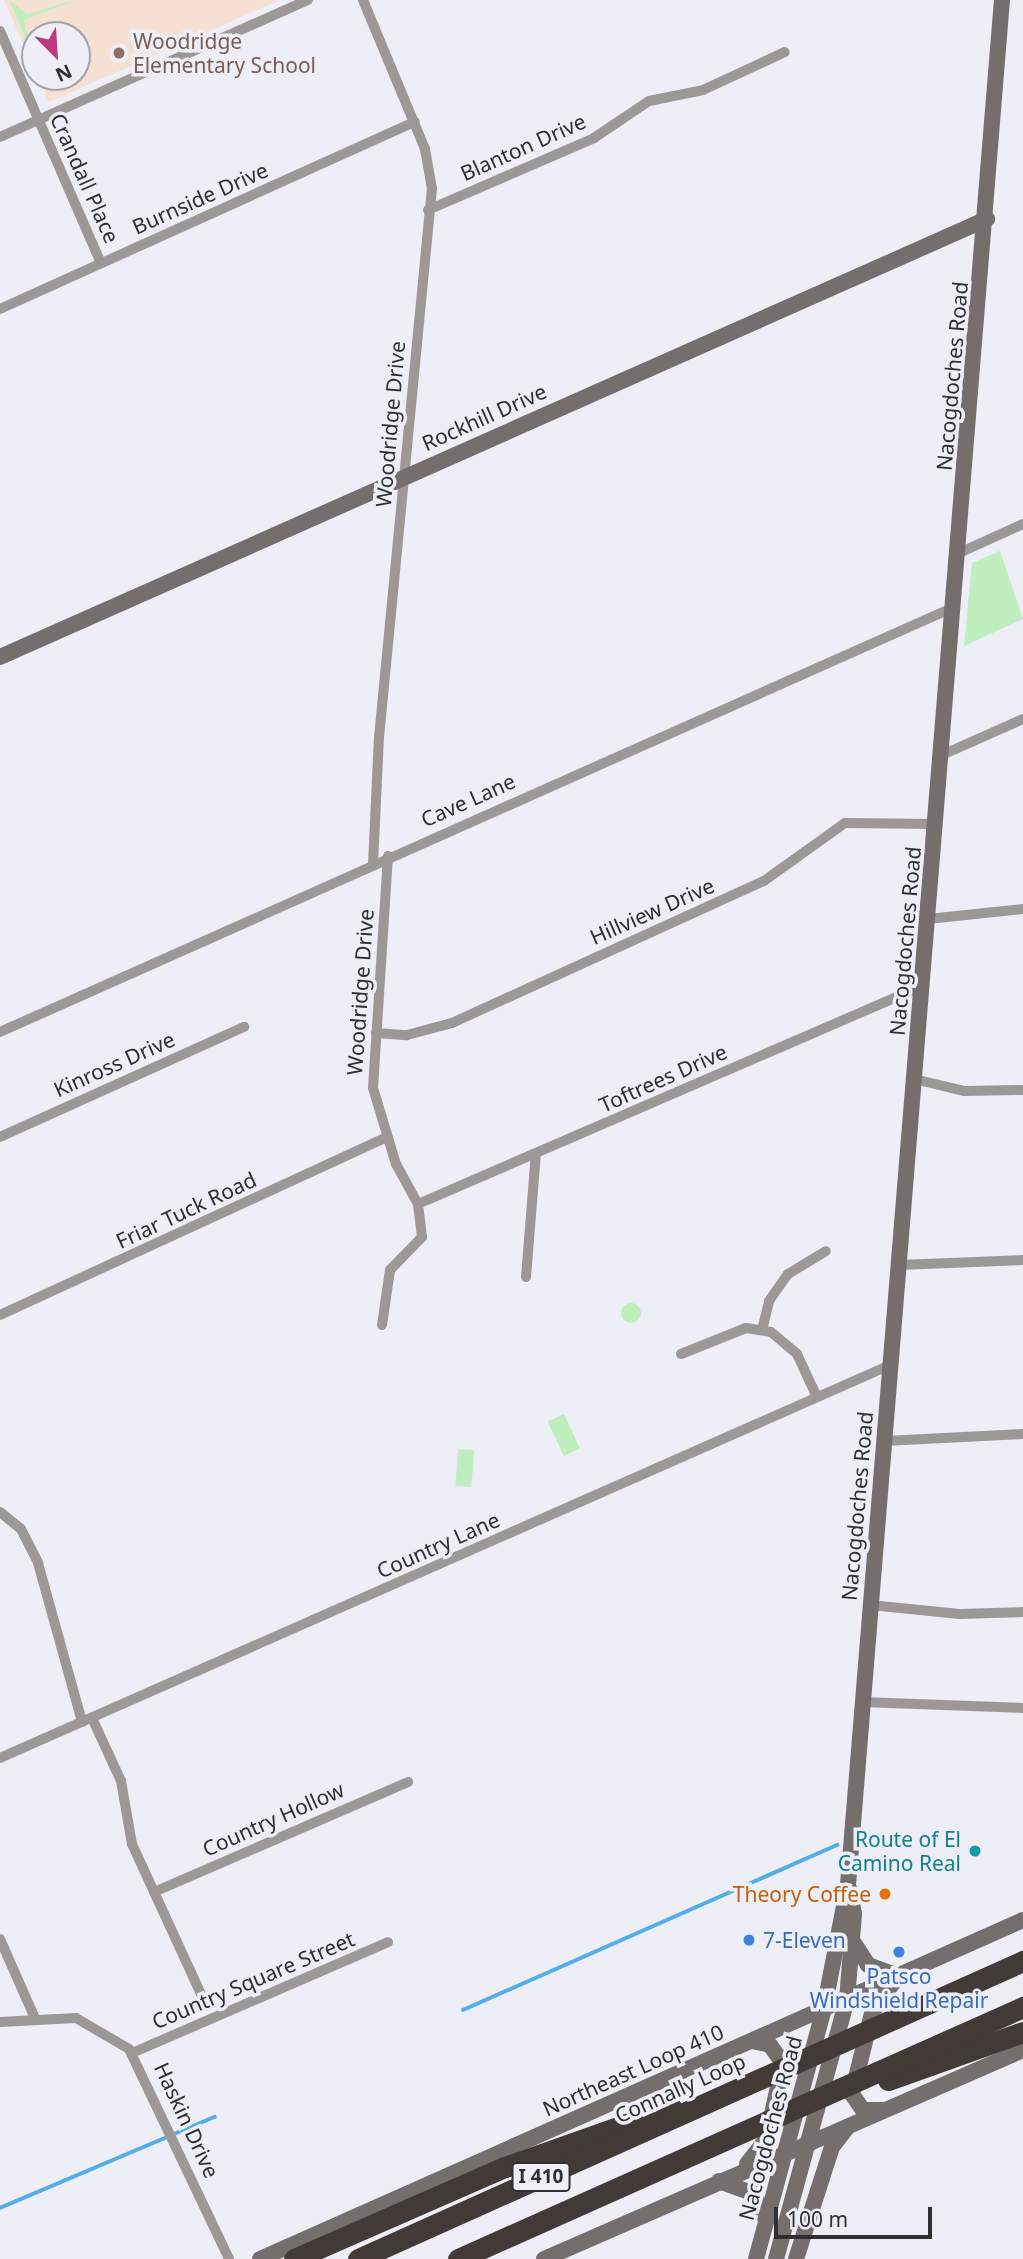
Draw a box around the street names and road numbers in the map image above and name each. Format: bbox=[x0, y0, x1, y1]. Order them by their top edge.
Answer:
street label: Blanton Drive bbox=[456, 108, 590, 186]
street label: Crandall Place bbox=[45, 109, 125, 247]
street label: Burnside Drive bbox=[128, 157, 272, 239]
street label: Nacogdoches Road bbox=[931, 280, 973, 472]
street label: Woodridge Drive bbox=[370, 340, 410, 508]
street label: Rockhill Drive bbox=[418, 378, 550, 456]
street label: Cave Lane bbox=[417, 768, 519, 832]
street label: Nacogdoches Road bbox=[884, 845, 926, 1037]
street label: Hillview Drive bbox=[586, 872, 718, 950]
street label: Woodridge Drive bbox=[342, 908, 378, 1076]
street label: Kinross Drive bbox=[50, 1026, 178, 1102]
street label: Toftrees Drive bbox=[595, 1039, 731, 1117]
street label: Friar Tuck Road bbox=[112, 1167, 260, 1253]
street label: Nacogdoches Road bbox=[836, 1410, 878, 1602]
street label: Country Lane bbox=[373, 1507, 503, 1583]
street label: Country Hollow bbox=[198, 1777, 348, 1861]
street label: Country Square Street bbox=[148, 1926, 358, 2034]
street label: Northeast Loop 410 bbox=[539, 2019, 727, 2121]
street label: Nacogdoches Road bbox=[733, 2033, 807, 2223]
street label: Connally Loop bbox=[611, 2048, 749, 2128]
street label: Haskin Drive bbox=[149, 2058, 225, 2182]
road number: I 410 bbox=[511, 2162, 571, 2192]

